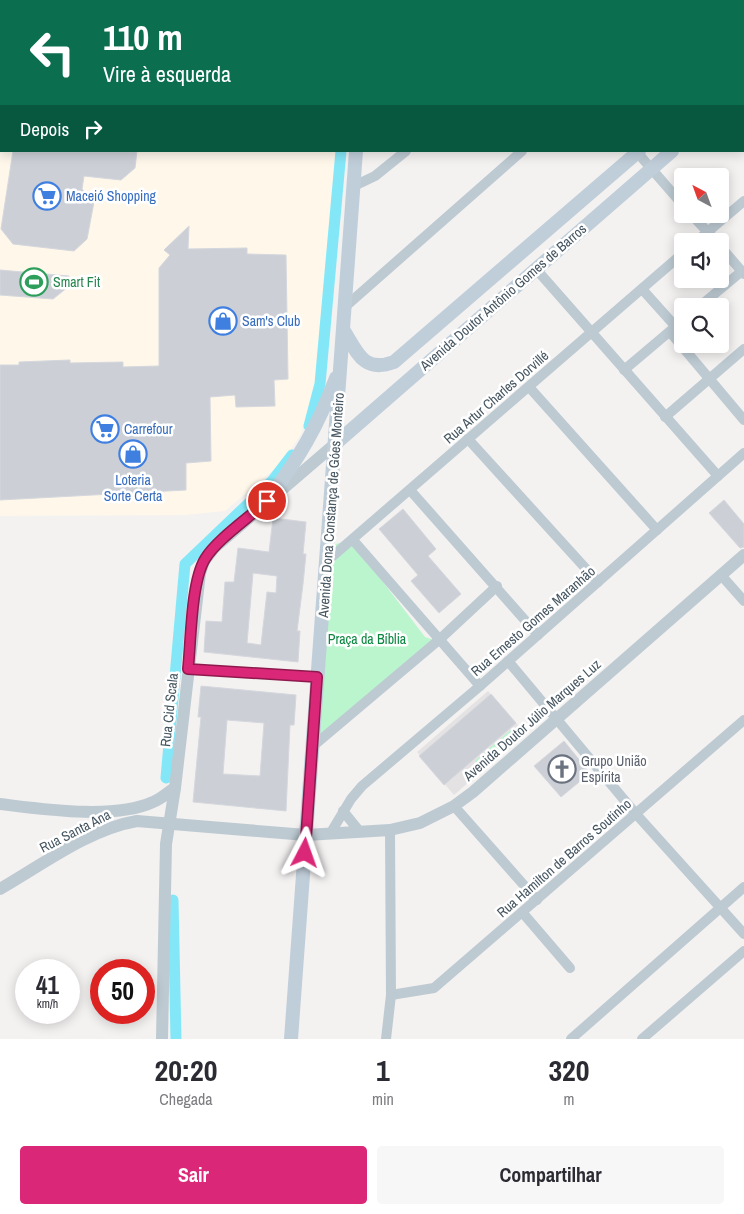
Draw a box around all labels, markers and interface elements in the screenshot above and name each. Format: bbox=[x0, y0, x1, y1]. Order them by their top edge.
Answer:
text: 110 m bbox=[103, 14, 183, 61]
icon: left bbox=[20, 20, 85, 85]
text: Vire à esquerda bbox=[103, 59, 231, 89]
icon: right bbox=[79, 115, 107, 143]
text: Depois bbox=[20, 116, 69, 142]
north arrow bbox=[674, 168, 729, 222]
map controls bbox=[674, 168, 729, 353]
supermarket icon: Maceió Shopping bbox=[32, 181, 62, 211]
place label: Maceió Shopping bbox=[66, 187, 157, 205]
street label: Avenida Doutor Antônio Gomes de Barros bbox=[415, 220, 590, 375]
button: sound bbox=[674, 233, 729, 288]
sports icon: Smart Fit bbox=[19, 267, 49, 297]
place label: Smart Fit bbox=[53, 273, 100, 291]
button: search bbox=[674, 298, 729, 353]
shop icon: Sam's Club bbox=[208, 306, 238, 336]
place label: Sam's Club bbox=[242, 312, 300, 330]
street label: Rua Artur Charles Dorvillé bbox=[440, 346, 552, 448]
street label: Avenida Dona Constança de Góes Monteiro bbox=[314, 392, 348, 619]
supermarket icon: Carrefour bbox=[90, 414, 120, 444]
place label: Carrefour bbox=[124, 420, 173, 438]
shop icon: Loteria Sorte Certa bbox=[118, 439, 148, 469]
place label: Loteria Sorte Certa bbox=[104, 471, 163, 505]
pin bbox=[246, 480, 288, 522]
icon: arrive bbox=[253, 487, 281, 515]
street label: Rua Ernesto Gomes Maranhão bbox=[467, 562, 599, 680]
park label: Praça da Bíblia bbox=[328, 630, 407, 648]
street label: Avenida Doutor Júlio Marques Luz bbox=[459, 655, 605, 785]
street label: Rua Cid Scala bbox=[156, 672, 182, 748]
place label: Grupo União Espírita bbox=[581, 752, 647, 786]
church icon: Grupo União Espírita bbox=[547, 754, 577, 784]
street label: Rua Hamilton de Barros Soutinho bbox=[493, 795, 635, 921]
street label: Rua Santa Ana bbox=[36, 805, 114, 857]
position arrow bbox=[278, 826, 330, 878]
speed limit sign: 50 bbox=[90, 959, 155, 1024]
text: 41 bbox=[36, 968, 59, 1002]
text: km/h bbox=[37, 996, 58, 1012]
text: 20:20 bbox=[155, 1050, 217, 1090]
text: 1 bbox=[376, 1050, 390, 1090]
text: 320 bbox=[548, 1050, 589, 1090]
text: Chegada bbox=[159, 1088, 213, 1110]
text: min bbox=[372, 1088, 394, 1110]
text: m bbox=[563, 1088, 574, 1110]
button: Sair bbox=[20, 1146, 367, 1204]
button: Compartilhar bbox=[377, 1146, 724, 1204]

